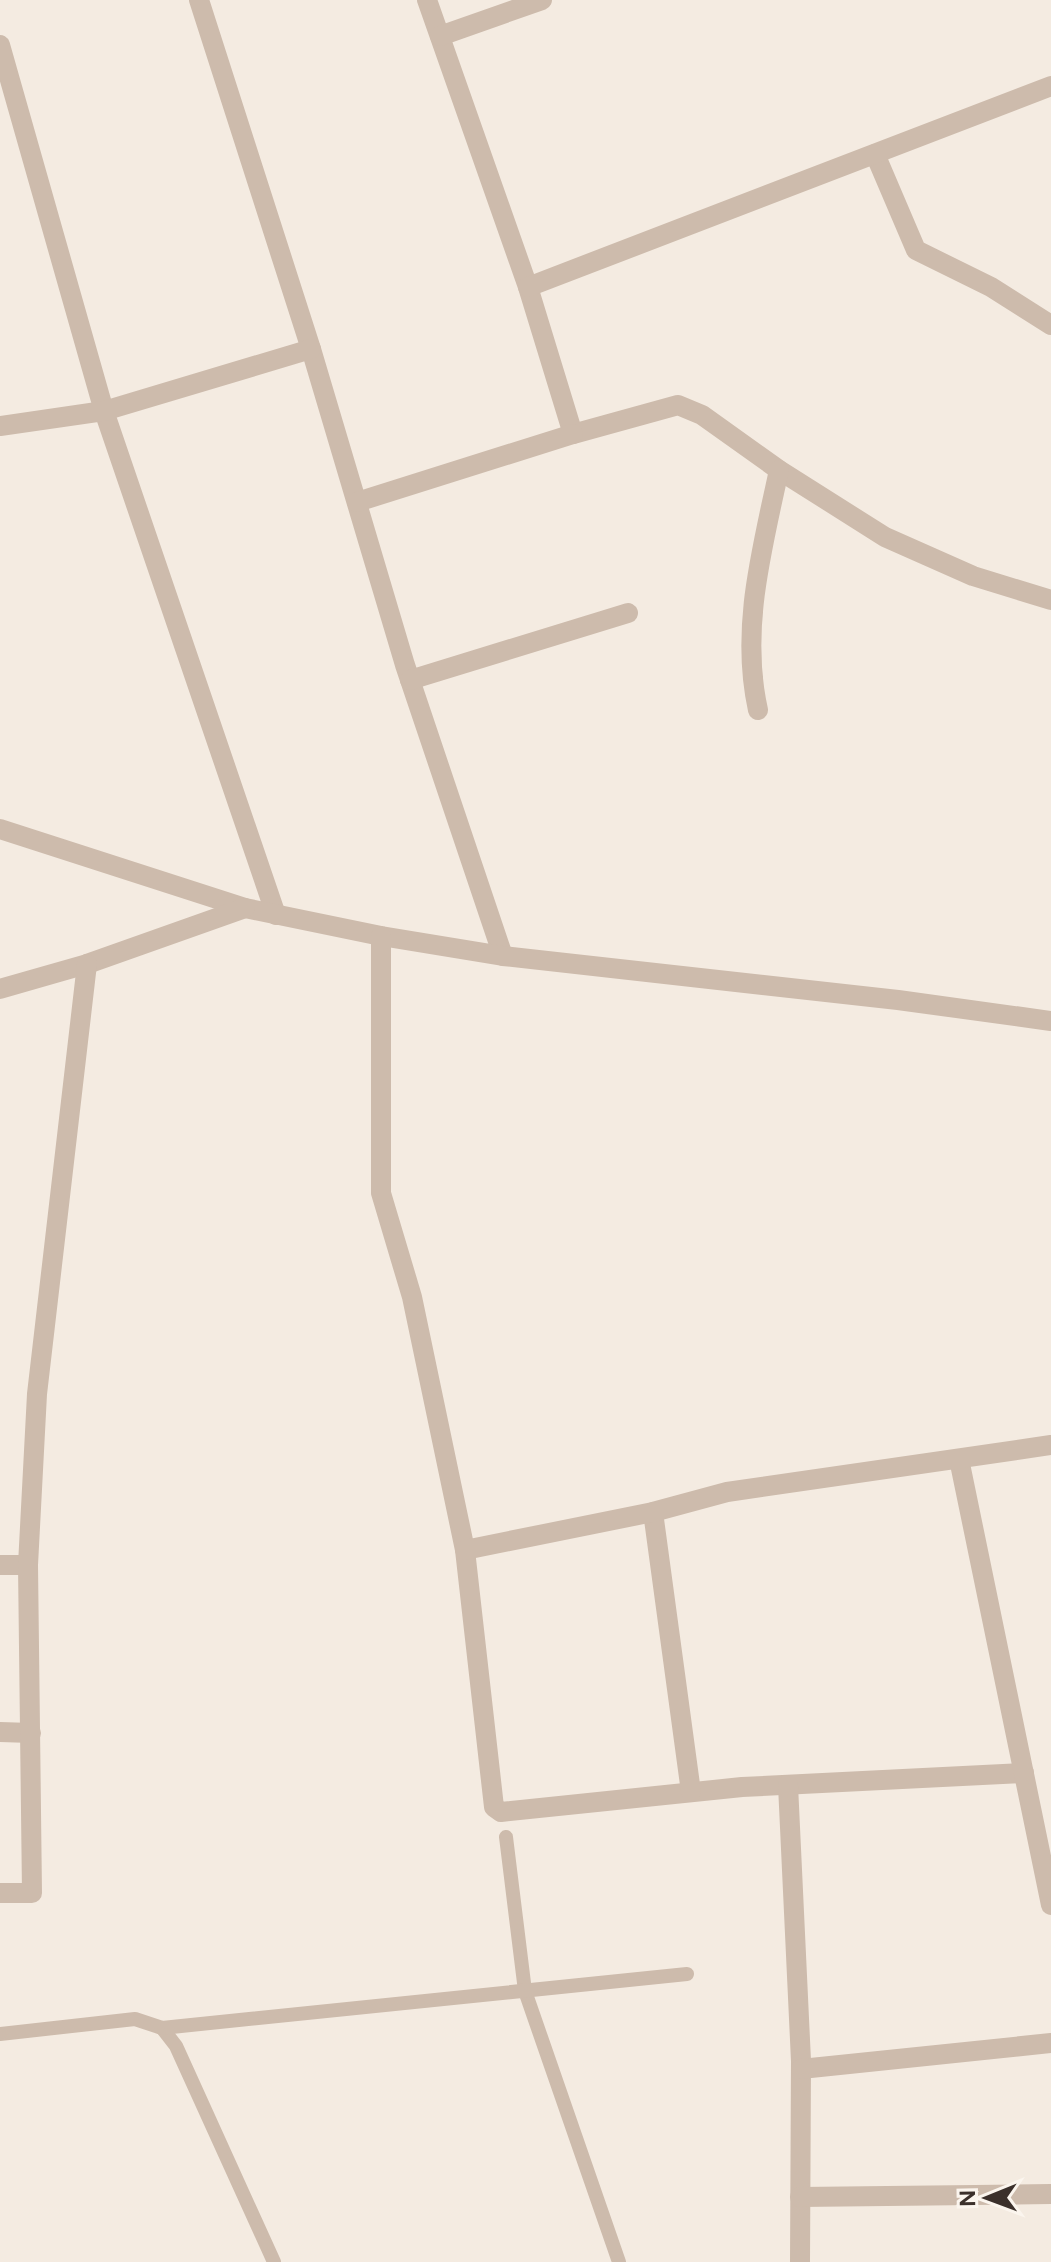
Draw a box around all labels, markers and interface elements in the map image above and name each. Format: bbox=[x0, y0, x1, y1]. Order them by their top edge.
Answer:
north arrow bbox=[947, 2158, 1027, 2238]
text: N bbox=[954, 2190, 981, 2207]

